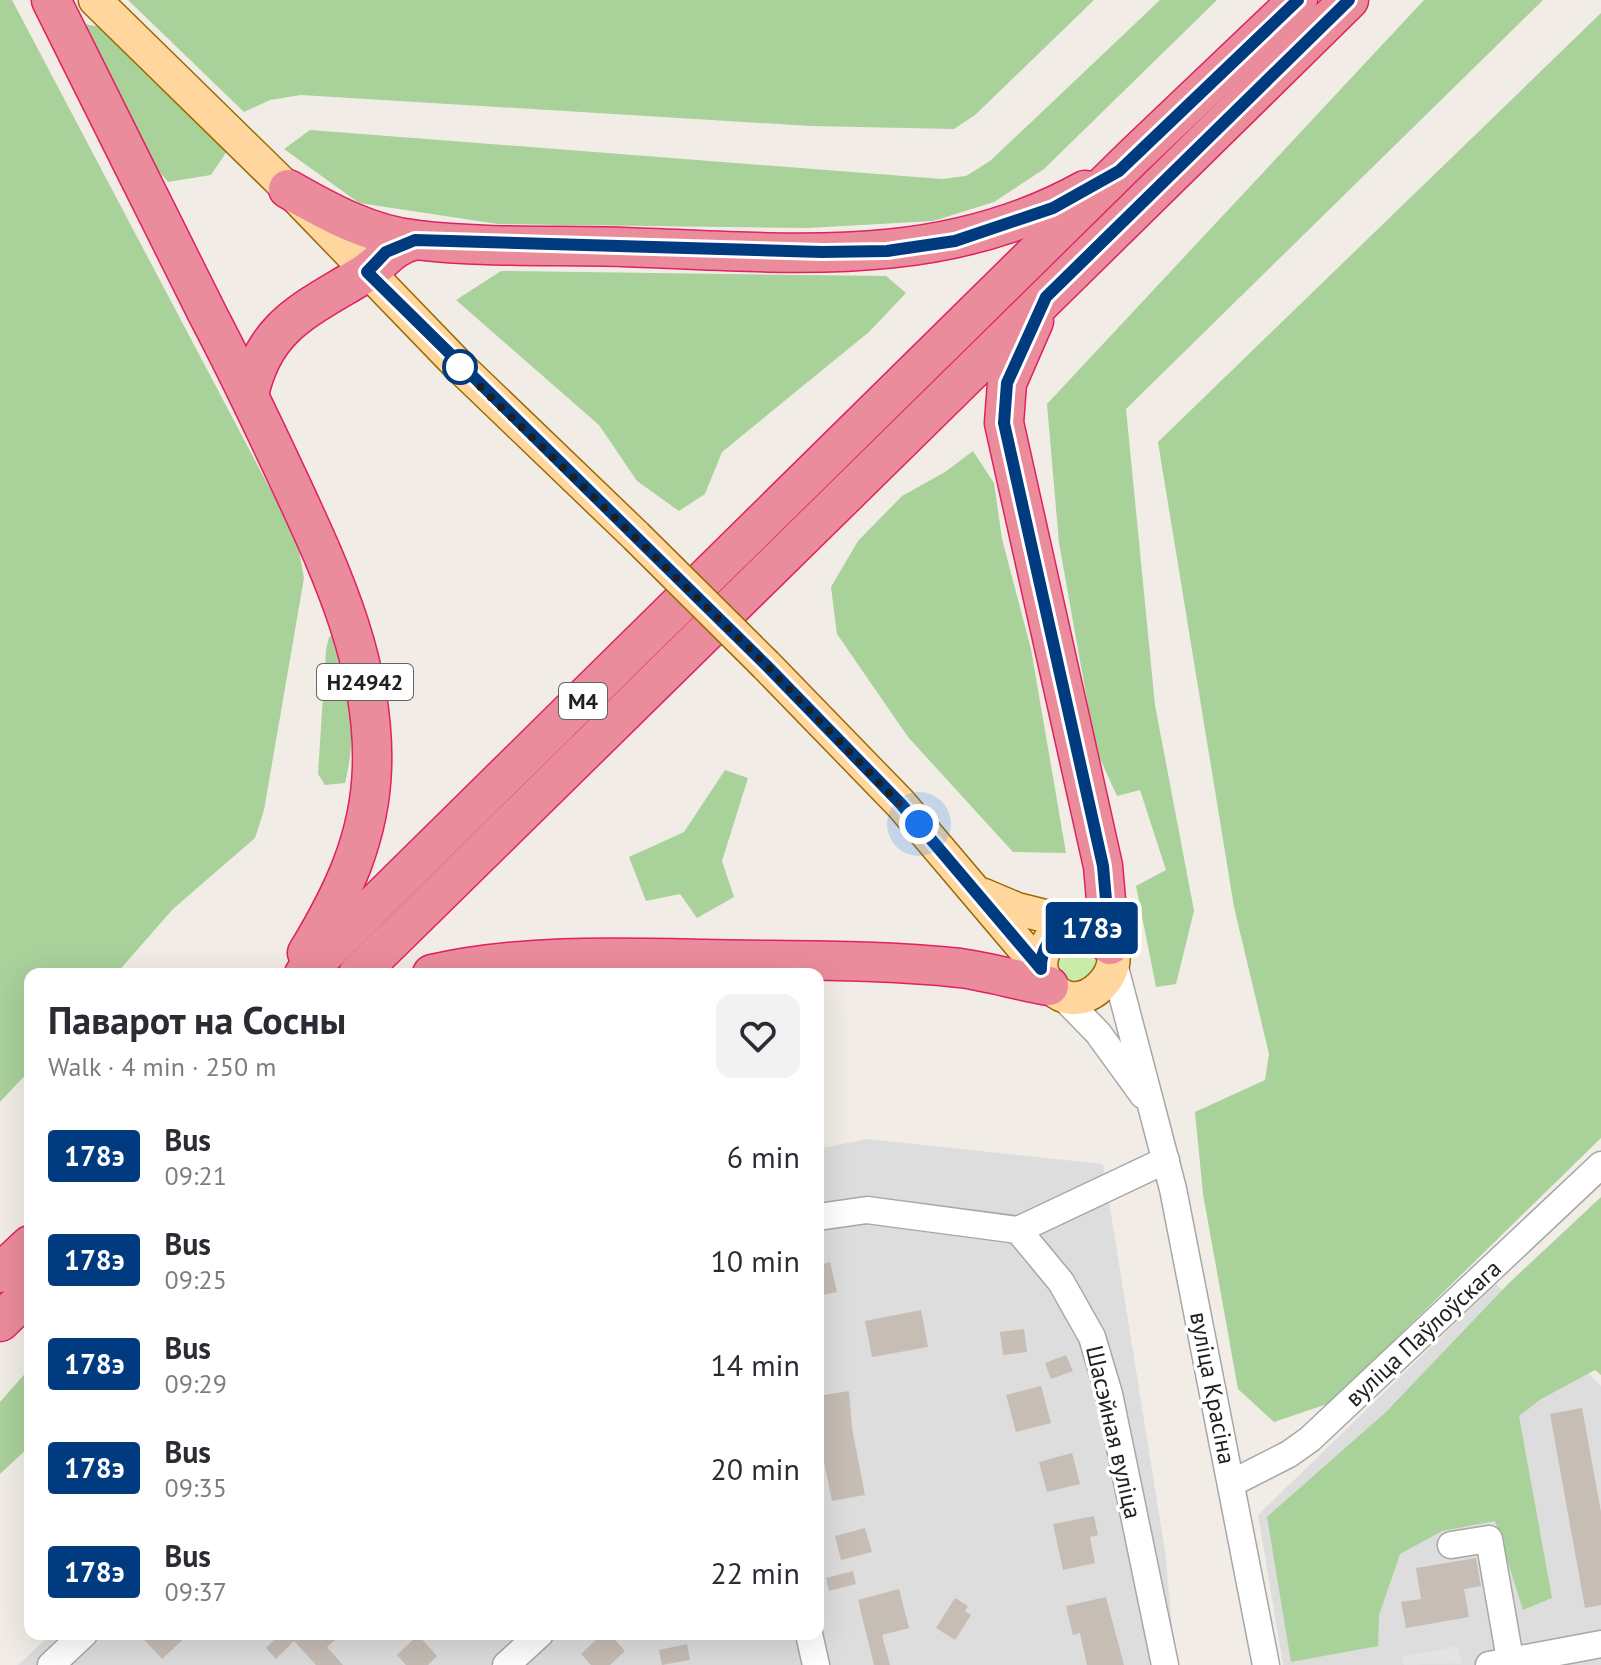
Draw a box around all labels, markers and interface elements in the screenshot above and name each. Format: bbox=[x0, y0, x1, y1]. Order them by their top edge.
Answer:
unlabelled marker bbox=[443, 350, 477, 384]
road number: Н24942 bbox=[317, 664, 413, 700]
road number: М4 bbox=[559, 683, 607, 719]
your location bbox=[899, 804, 939, 844]
line badge: 178э bbox=[1036, 902, 1148, 954]
text: 178э bbox=[1062, 909, 1122, 946]
button: heart bbox=[716, 994, 800, 1078]
text: Паварот на Сосны bbox=[48, 995, 346, 1044]
text: Walk · 4 min · 250 m bbox=[48, 1050, 276, 1083]
text: Bus bbox=[164, 1120, 211, 1159]
text: 178э bbox=[64, 1137, 124, 1174]
text: 6 min bbox=[727, 1137, 800, 1176]
text: 09:21 bbox=[164, 1159, 227, 1192]
text: Bus bbox=[164, 1224, 211, 1263]
text: 178э bbox=[64, 1241, 124, 1278]
text: 10 min bbox=[710, 1241, 800, 1280]
street label: вуліца Паўлоўскага bbox=[1339, 1253, 1507, 1413]
text: 09:25 bbox=[164, 1263, 227, 1296]
street label: вуліца Красіна bbox=[1183, 1309, 1243, 1467]
text: Bus bbox=[164, 1328, 211, 1367]
street label: Шасэйная вуліца bbox=[1079, 1342, 1149, 1522]
text: 178э bbox=[64, 1345, 124, 1382]
text: 14 min bbox=[710, 1345, 800, 1384]
text: 09:29 bbox=[164, 1367, 227, 1400]
text: Bus bbox=[164, 1432, 211, 1471]
text: 178э bbox=[64, 1449, 124, 1486]
text: 20 min bbox=[710, 1449, 800, 1488]
text: 09:35 bbox=[164, 1471, 227, 1504]
text: Bus bbox=[164, 1536, 211, 1575]
text: 178э bbox=[64, 1553, 124, 1590]
text: 22 min bbox=[710, 1553, 800, 1592]
text: 09:37 bbox=[164, 1575, 227, 1608]

